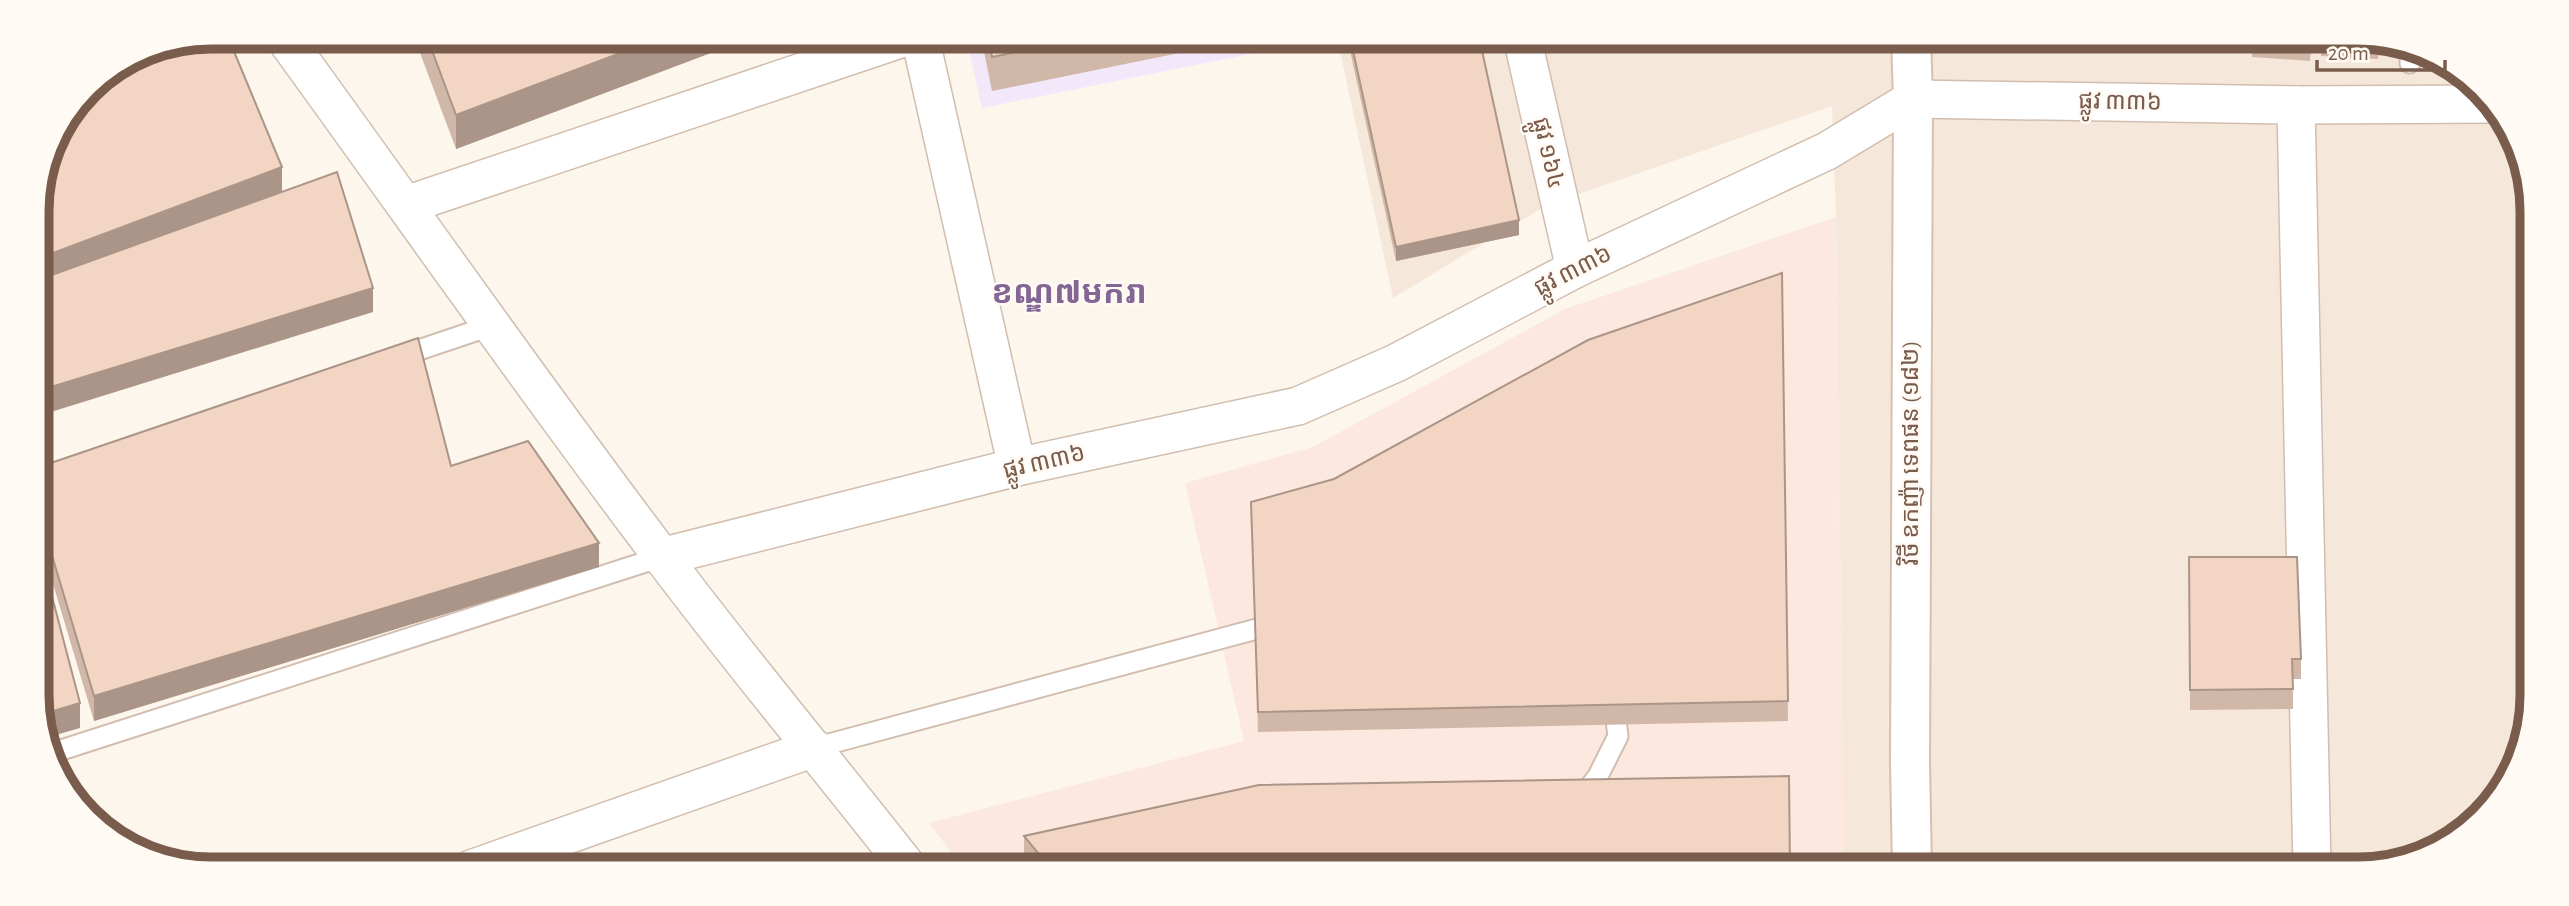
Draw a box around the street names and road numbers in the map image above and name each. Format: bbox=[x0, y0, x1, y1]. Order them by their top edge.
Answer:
street label: ផ្លូវ ៣៣៦ bbox=[2078, 89, 2162, 124]
street label: ផ្លូវ ១៦៤ bbox=[1519, 115, 1568, 193]
street label: ផ្លូវ ៣៣៦ bbox=[1530, 241, 1620, 309]
street label: វិថី ឧកញ៉ា ទេពផន (១៨២) bbox=[1895, 341, 1924, 566]
street label: ផ្លូវ ៣៣៦ bbox=[1001, 441, 1089, 492]

